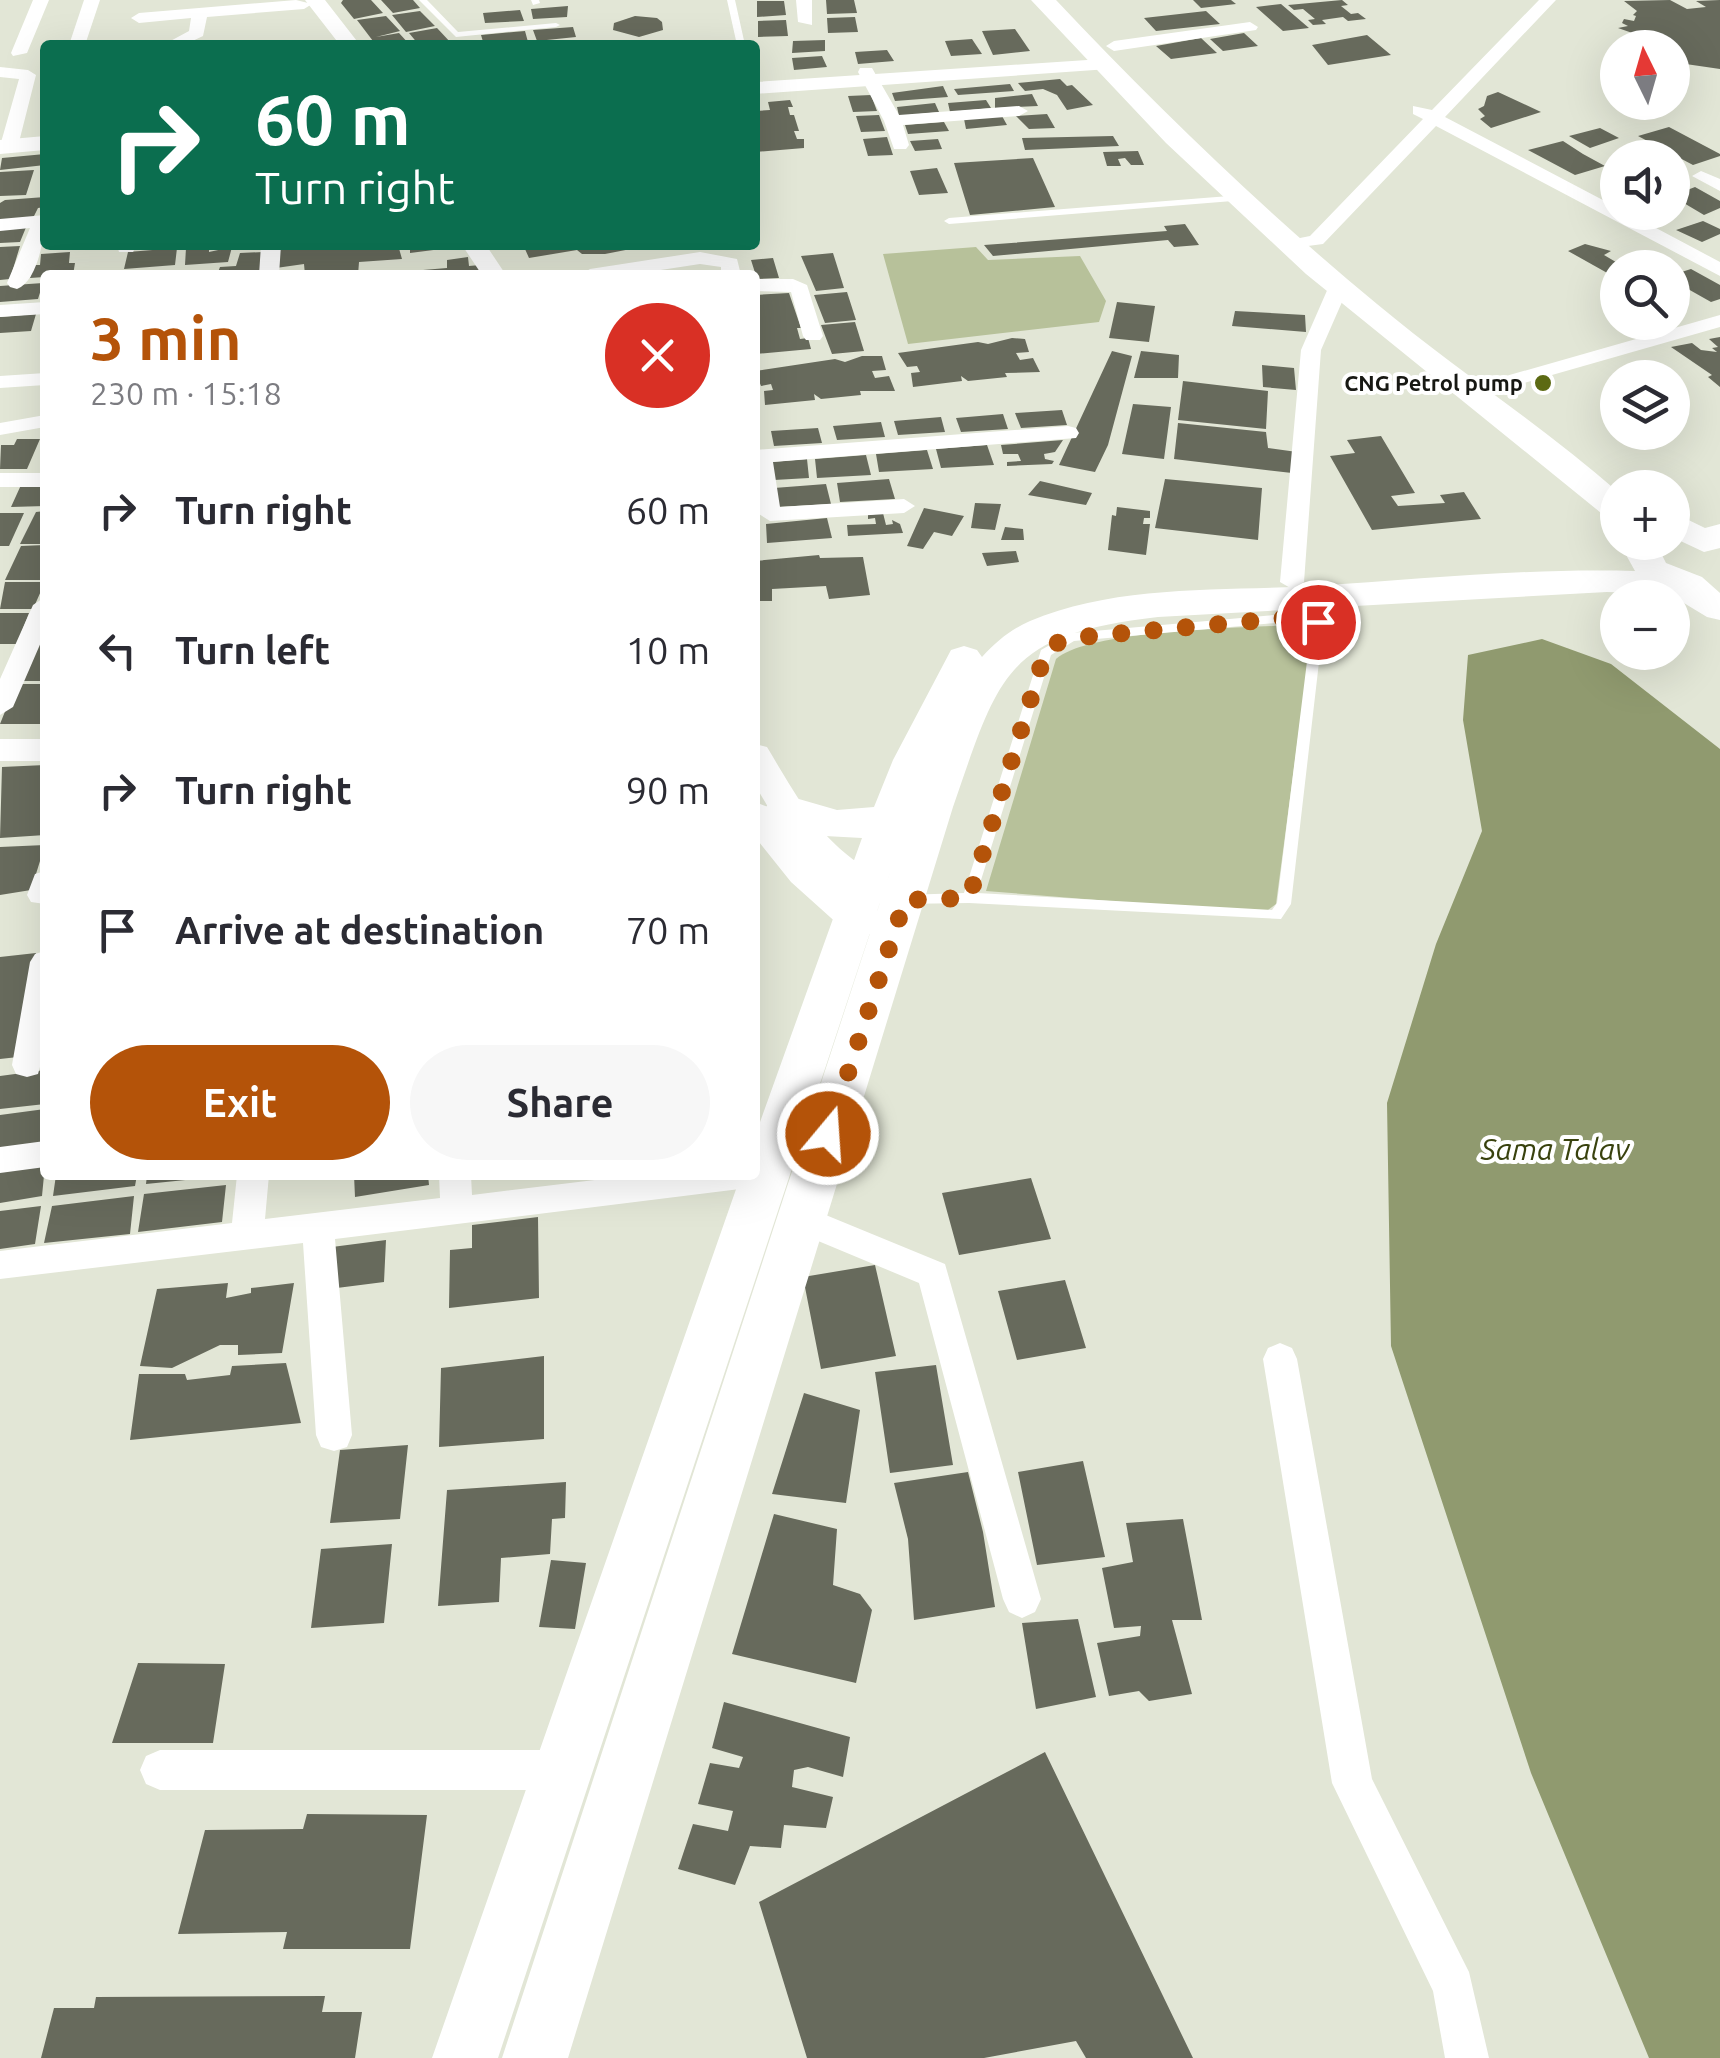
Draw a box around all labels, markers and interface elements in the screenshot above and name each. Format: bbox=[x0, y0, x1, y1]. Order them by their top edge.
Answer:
north arrow bbox=[1600, 30, 1690, 120]
map controls bbox=[1600, 30, 1690, 670]
icon: right bbox=[90, 80, 220, 210]
text: 60 m bbox=[255, 80, 411, 158]
button: sound bbox=[1600, 140, 1690, 230]
text: Turn right bbox=[255, 162, 455, 213]
button: search bbox=[1600, 250, 1690, 340]
button: close bbox=[605, 303, 710, 408]
text: 3 min bbox=[90, 304, 242, 371]
button: layers bbox=[1600, 360, 1690, 450]
place label: CNG Petrol pump bbox=[1344, 370, 1523, 395]
marker: CNG Petrol pump bbox=[1532, 372, 1554, 394]
text: 230 m · 15:18 bbox=[90, 375, 282, 411]
button: + bbox=[1600, 470, 1690, 560]
icon: right bbox=[90, 483, 145, 538]
text: Turn right bbox=[175, 489, 352, 531]
text: 60 m bbox=[626, 489, 710, 531]
pin bbox=[1276, 580, 1361, 665]
button: − bbox=[1600, 580, 1690, 670]
icon: arrive bbox=[1291, 595, 1346, 650]
icon: left bbox=[90, 623, 145, 678]
text: Turn left bbox=[175, 629, 330, 671]
text: 10 m bbox=[626, 629, 710, 671]
icon: right bbox=[90, 763, 145, 818]
text: Turn right bbox=[175, 769, 352, 811]
text: 90 m bbox=[626, 769, 710, 811]
icon: arrive bbox=[90, 903, 145, 958]
text: Arrive at destination bbox=[175, 909, 544, 951]
text: 70 m bbox=[626, 909, 710, 951]
button: Exit bbox=[90, 1045, 390, 1160]
button: Share bbox=[410, 1045, 710, 1160]
position arrow bbox=[776, 1082, 880, 1186]
water label: Sama Talav bbox=[1480, 1132, 1631, 1166]

